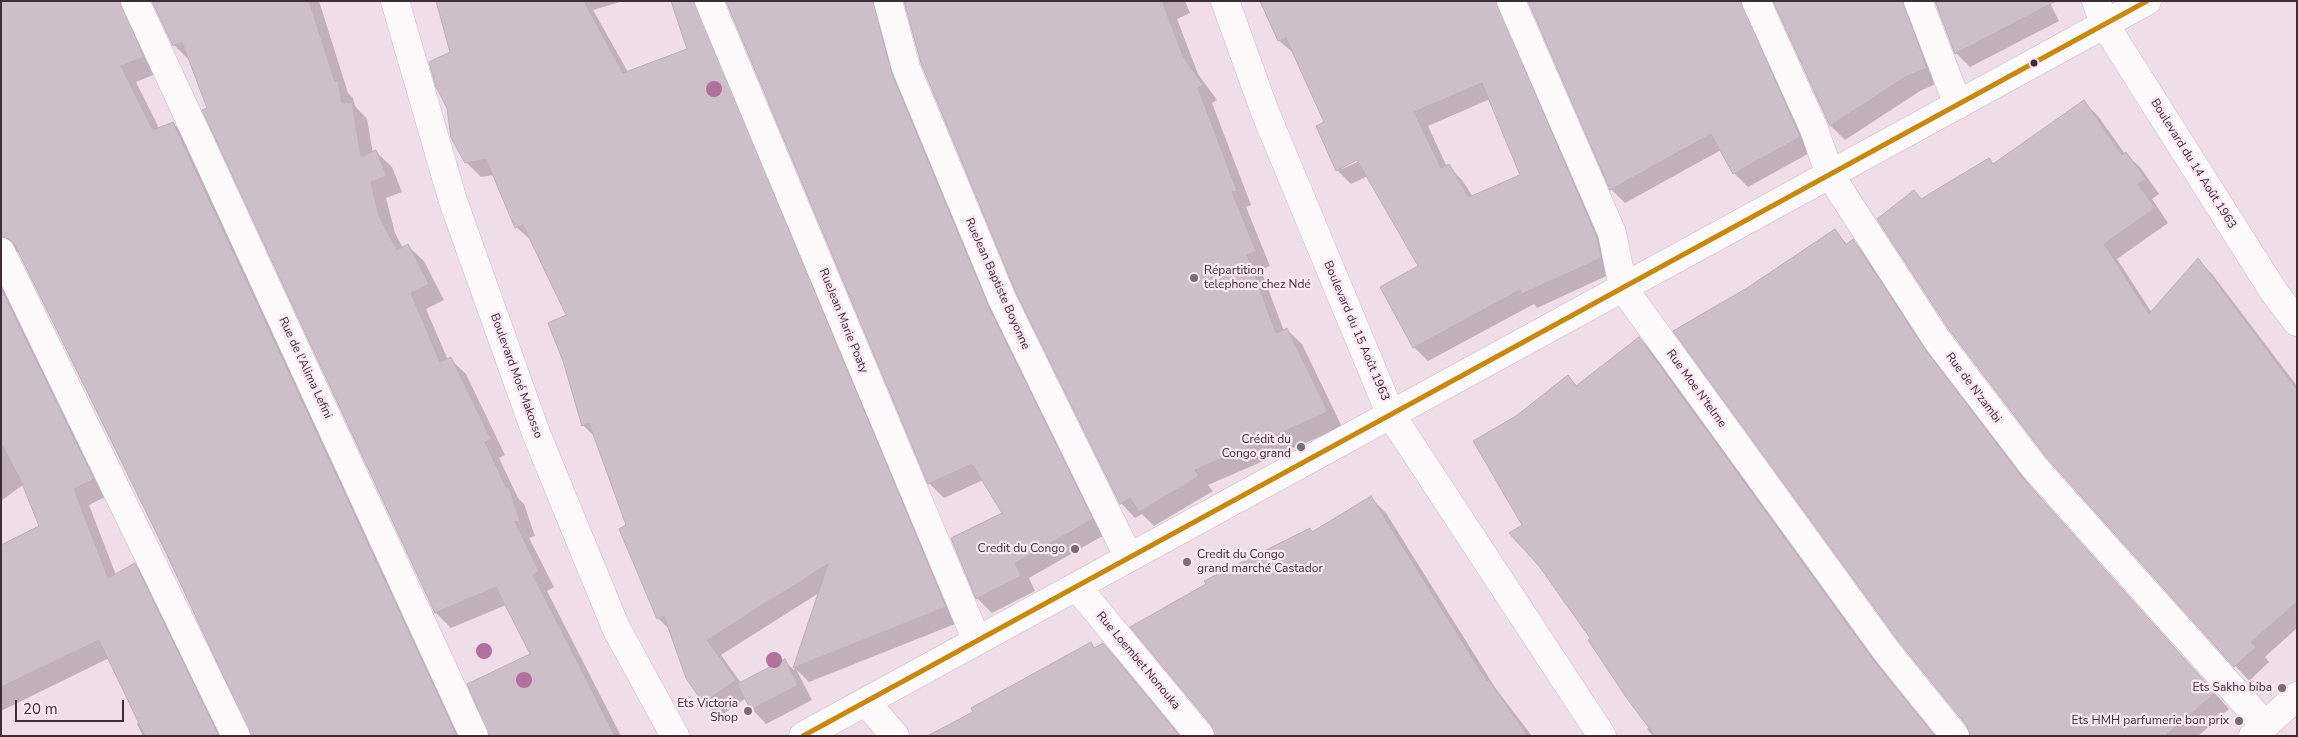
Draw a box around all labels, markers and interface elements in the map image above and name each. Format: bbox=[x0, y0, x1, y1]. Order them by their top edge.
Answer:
unlabelled marker bbox=[2029, 58, 2039, 68]
street label: Boulevard du 14 Août 1963 bbox=[2147, 96, 2239, 232]
street label: RueJean Baptiste Boyonne bbox=[961, 216, 1033, 352]
street label: Boulevard du 15 Août 1963 bbox=[1320, 259, 1392, 403]
place label: Répartition telephone chez Ndé bbox=[1204, 264, 1311, 292]
street label: RueJean Marie Poaty bbox=[815, 267, 871, 375]
marker: Répartition telephone chez Ndé bbox=[1188, 272, 1200, 284]
street label: Boulevard Moé Makosso bbox=[487, 312, 545, 440]
street label: Rue de l'Alima Lefini bbox=[275, 315, 335, 421]
street label: Rue Moe N'telme bbox=[1663, 347, 1729, 431]
street label: Rue de N'zambi bbox=[1942, 350, 2004, 426]
place label: Crédit du Congo grand bbox=[1222, 433, 1291, 461]
marker: Crédit du Congo grand bbox=[1295, 441, 1307, 453]
place label: Credit du Congo bbox=[978, 542, 1065, 556]
marker: Credit du Congo bbox=[1069, 543, 1081, 555]
place label: Credit du Congo grand marché Castador bbox=[1197, 548, 1323, 576]
marker: Credit du Congo grand marché Castador bbox=[1181, 556, 1193, 568]
street label: Rue Loembet Nonouka bbox=[1093, 609, 1183, 713]
place label: Ets Sakho biba bbox=[2193, 681, 2272, 695]
marker: Ets Sakho biba bbox=[2276, 682, 2288, 694]
scale bar bbox=[18, 690, 126, 722]
place label: Ets Victoria Shop bbox=[677, 697, 738, 725]
text: 20 m bbox=[23, 699, 58, 719]
marker: Ets Victoria Shop bbox=[742, 705, 754, 717]
place label: Ets HMH parfumerie bon prix bbox=[2072, 714, 2229, 728]
marker: Ets HMH parfumerie bon prix bbox=[2233, 715, 2245, 727]

